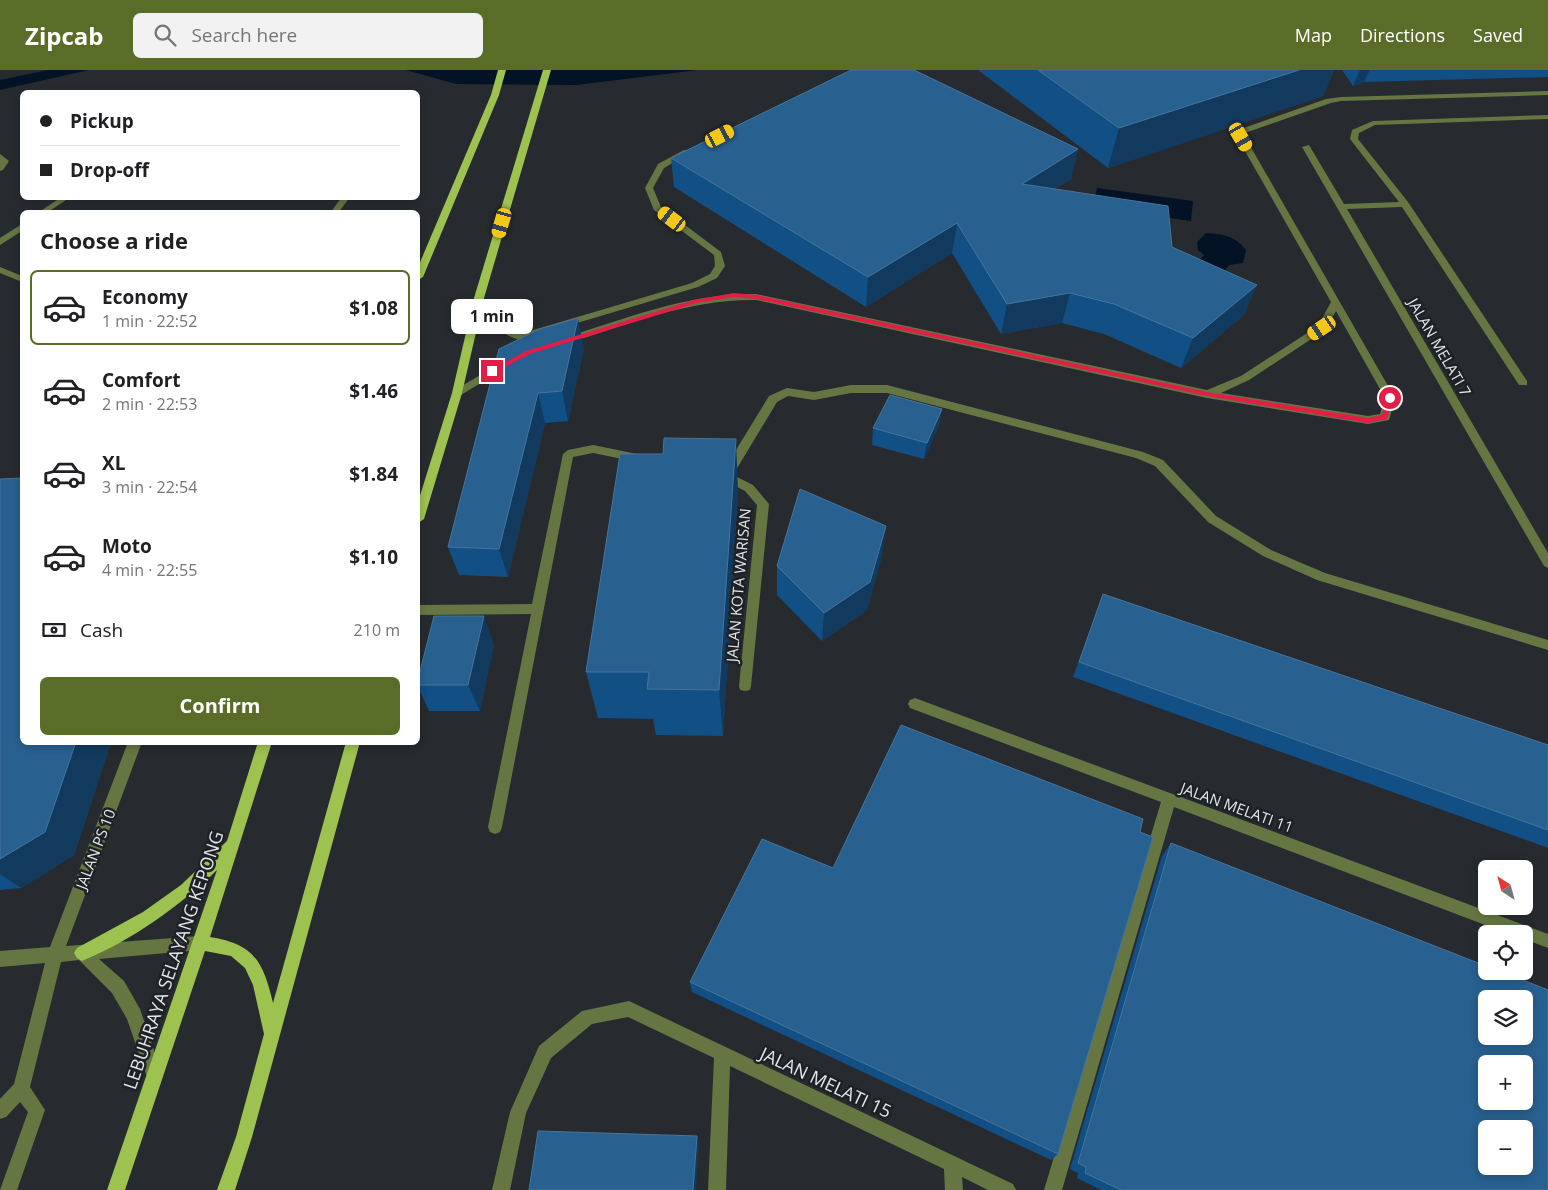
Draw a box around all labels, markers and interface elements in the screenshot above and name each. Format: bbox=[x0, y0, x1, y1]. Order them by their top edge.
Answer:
search box bbox=[133, 13, 483, 58]
text: Zipcab bbox=[25, 19, 103, 52]
icon: search bbox=[151, 21, 179, 49]
text: Search here bbox=[191, 22, 297, 48]
text: Map bbox=[1295, 23, 1332, 47]
text: Directions bbox=[1360, 23, 1445, 47]
text: Saved bbox=[1473, 23, 1523, 47]
text: Pickup bbox=[70, 108, 134, 134]
car bbox=[1227, 120, 1254, 154]
car bbox=[703, 123, 736, 149]
text: Drop-off bbox=[70, 157, 149, 183]
car bbox=[655, 204, 688, 234]
car bbox=[490, 207, 513, 239]
text: Choose a ride bbox=[40, 225, 188, 255]
text: Economy bbox=[102, 284, 188, 310]
icon: car bbox=[42, 285, 87, 330]
street label: JALAN MELATI 7 bbox=[1403, 293, 1476, 400]
text: $1.08 bbox=[349, 295, 398, 321]
callout: 1 min bbox=[451, 298, 533, 334]
text: 1 min bbox=[470, 305, 514, 327]
text: 1 min · 22:52 bbox=[102, 310, 197, 332]
car bbox=[1305, 313, 1338, 343]
route end bbox=[481, 360, 503, 382]
text: Comfort bbox=[102, 367, 181, 393]
icon: car bbox=[42, 368, 87, 413]
text: $1.46 bbox=[349, 378, 398, 404]
route start bbox=[1379, 387, 1401, 409]
text: 2 min · 22:53 bbox=[102, 393, 197, 415]
text: XL bbox=[102, 450, 125, 476]
icon: car bbox=[42, 451, 87, 496]
text: $1.84 bbox=[349, 461, 398, 487]
text: 3 min · 22:54 bbox=[102, 476, 197, 498]
street label: JALAN KOTA WARISAN bbox=[721, 507, 755, 665]
text: Moto bbox=[102, 533, 152, 559]
icon: car bbox=[42, 534, 87, 579]
text: $1.10 bbox=[349, 544, 398, 570]
text: 4 min · 22:55 bbox=[102, 559, 197, 581]
icon: cash bbox=[40, 616, 68, 644]
text: Cash bbox=[80, 617, 123, 643]
text: 210 m bbox=[354, 619, 400, 641]
button: Confirm bbox=[40, 677, 400, 735]
street label: JALAN MELATI 11 bbox=[1176, 777, 1296, 837]
street label: JALAN PS 10 bbox=[70, 806, 119, 894]
street label: LEBUHRAYA SELAYANG KEPONG bbox=[117, 828, 229, 1092]
north arrow bbox=[1478, 860, 1532, 915]
map controls bbox=[1478, 860, 1533, 1175]
button: locate bbox=[1478, 925, 1533, 980]
button: layers bbox=[1478, 990, 1533, 1045]
street label: JALAN MELATI 15 bbox=[755, 1040, 896, 1123]
button: + bbox=[1478, 1055, 1533, 1110]
button: − bbox=[1478, 1120, 1533, 1175]

